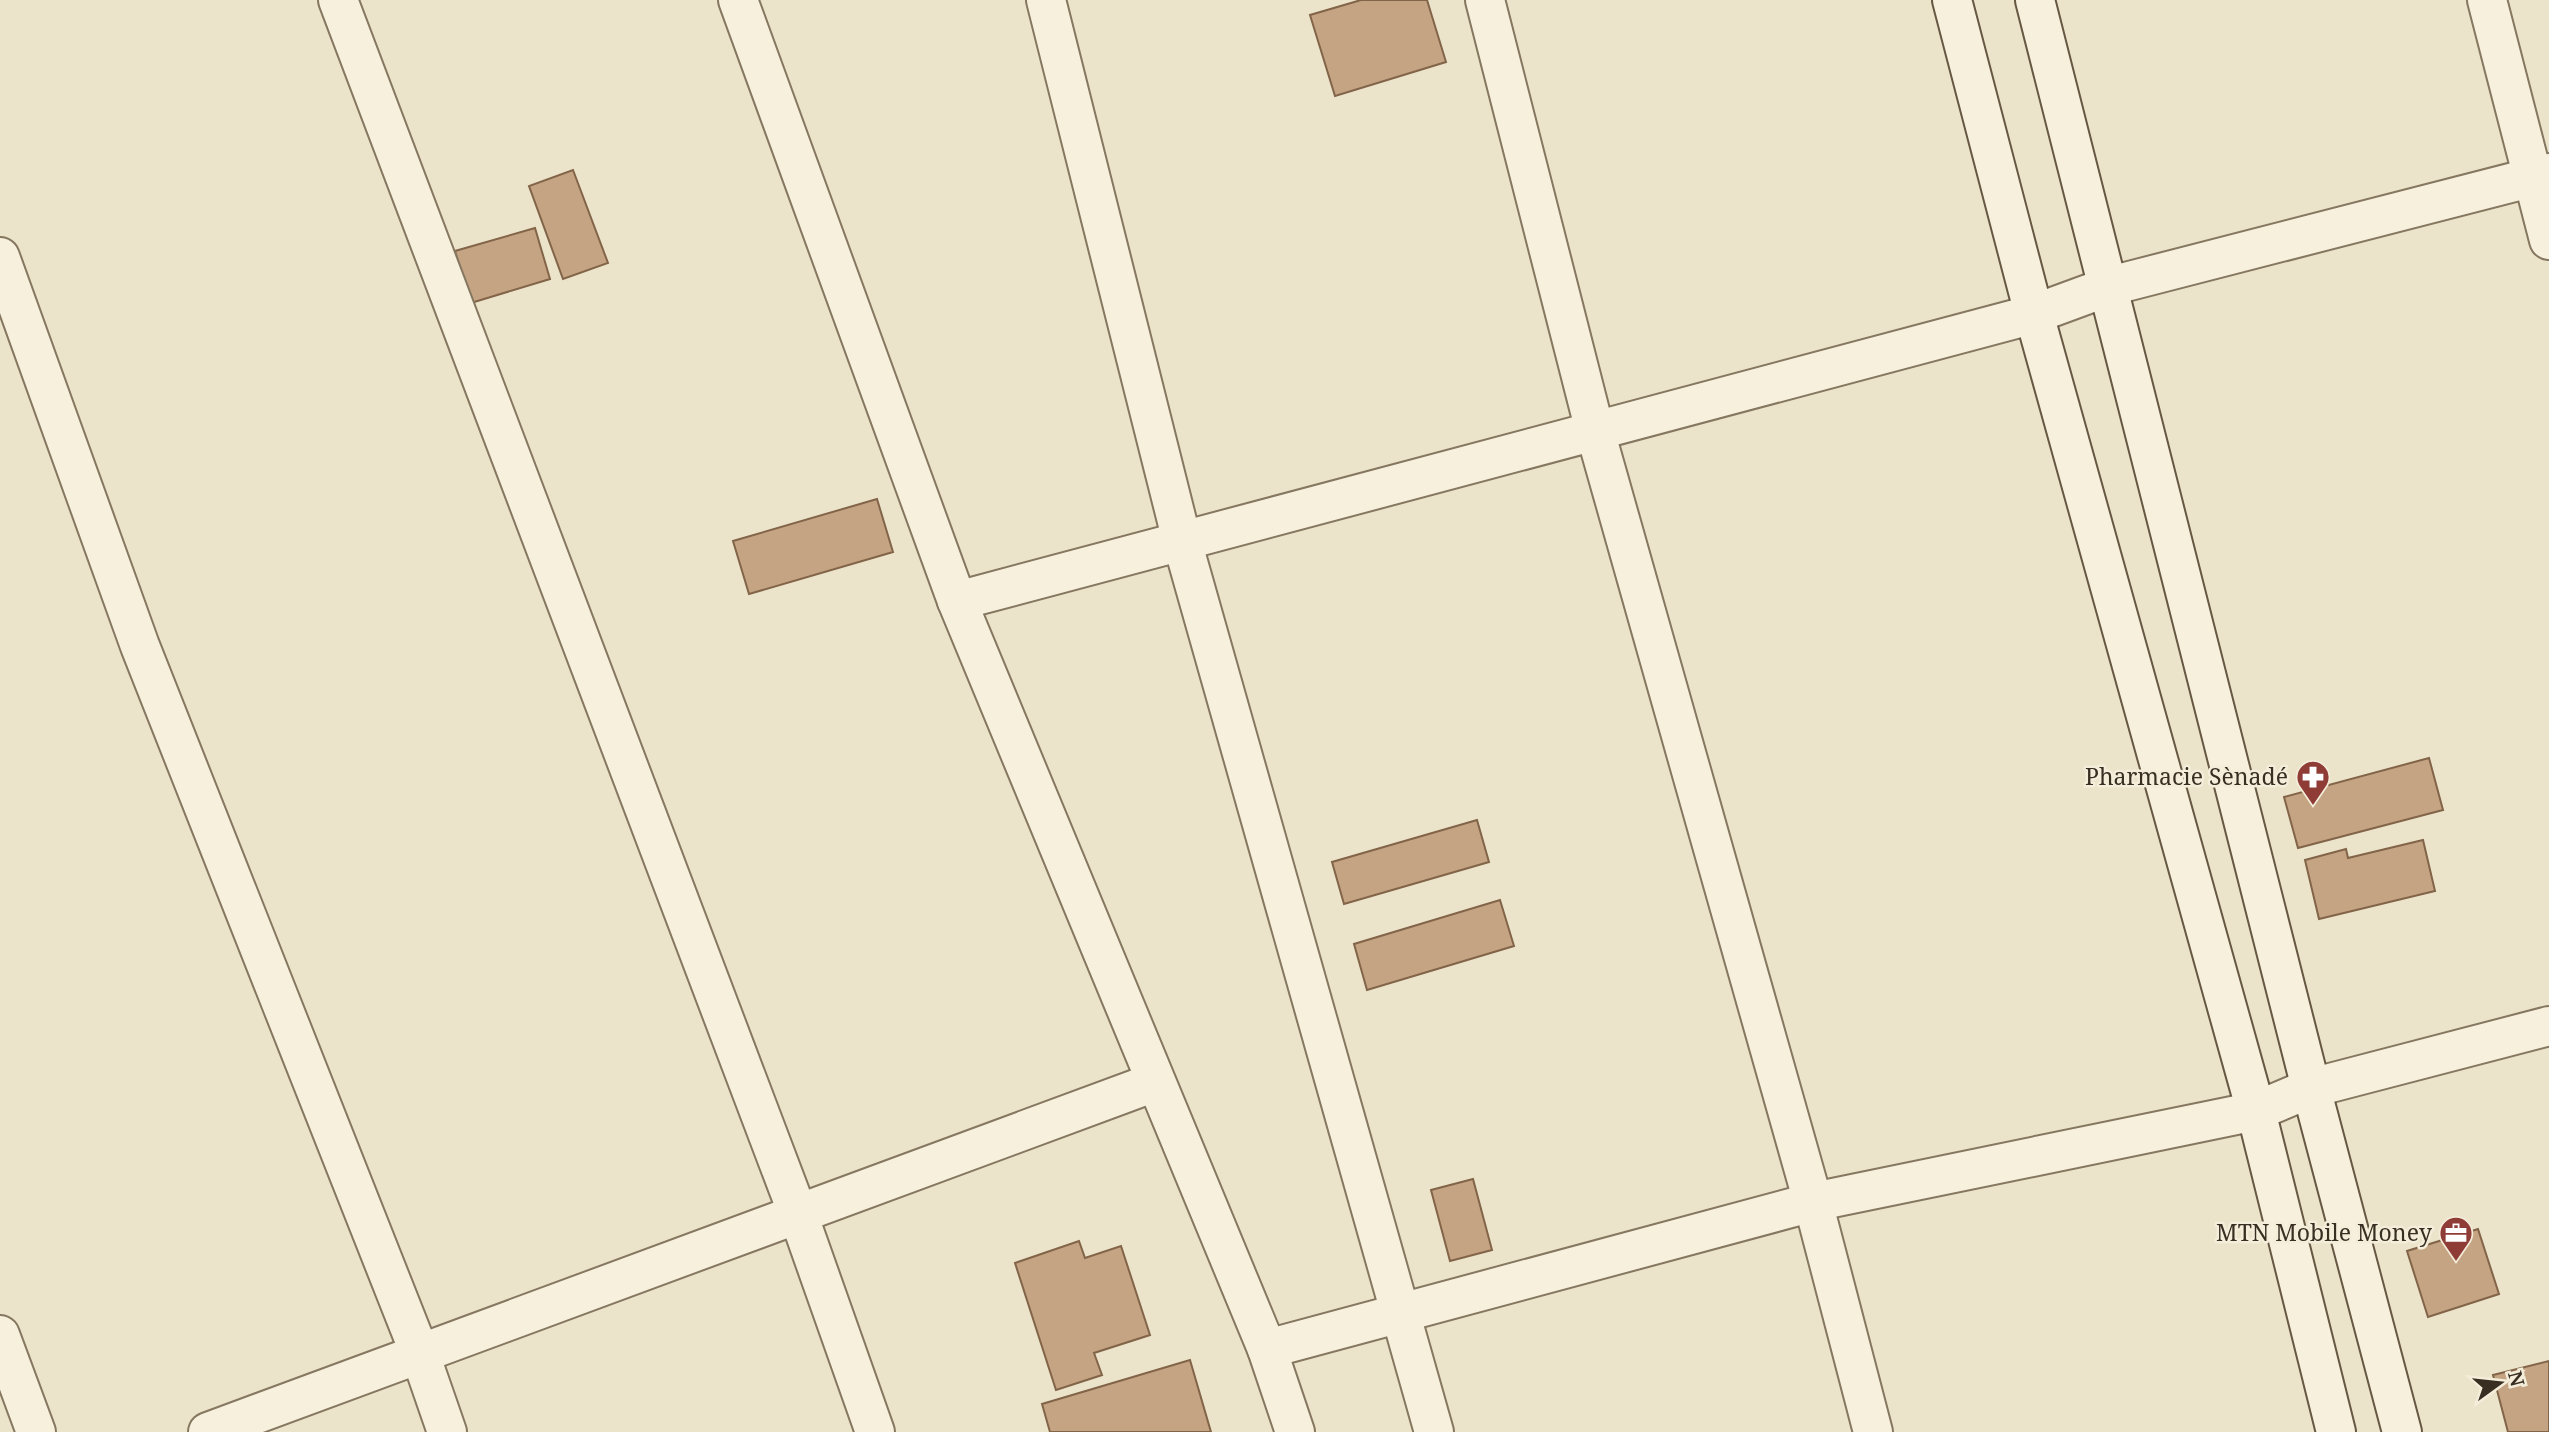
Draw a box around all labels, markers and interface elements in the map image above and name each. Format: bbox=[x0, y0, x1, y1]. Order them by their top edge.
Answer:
pharmacy icon: Pharmacie Sènadé bbox=[2294, 758, 2332, 807]
place label: Pharmacie Sènadé bbox=[2085, 760, 2288, 792]
office icon: MTN Mobile Money bbox=[2437, 1214, 2475, 1263]
place label: MTN Mobile Money bbox=[2216, 1216, 2432, 1248]
north arrow bbox=[2465, 1348, 2535, 1418]
text: N bbox=[2502, 1368, 2531, 1389]

